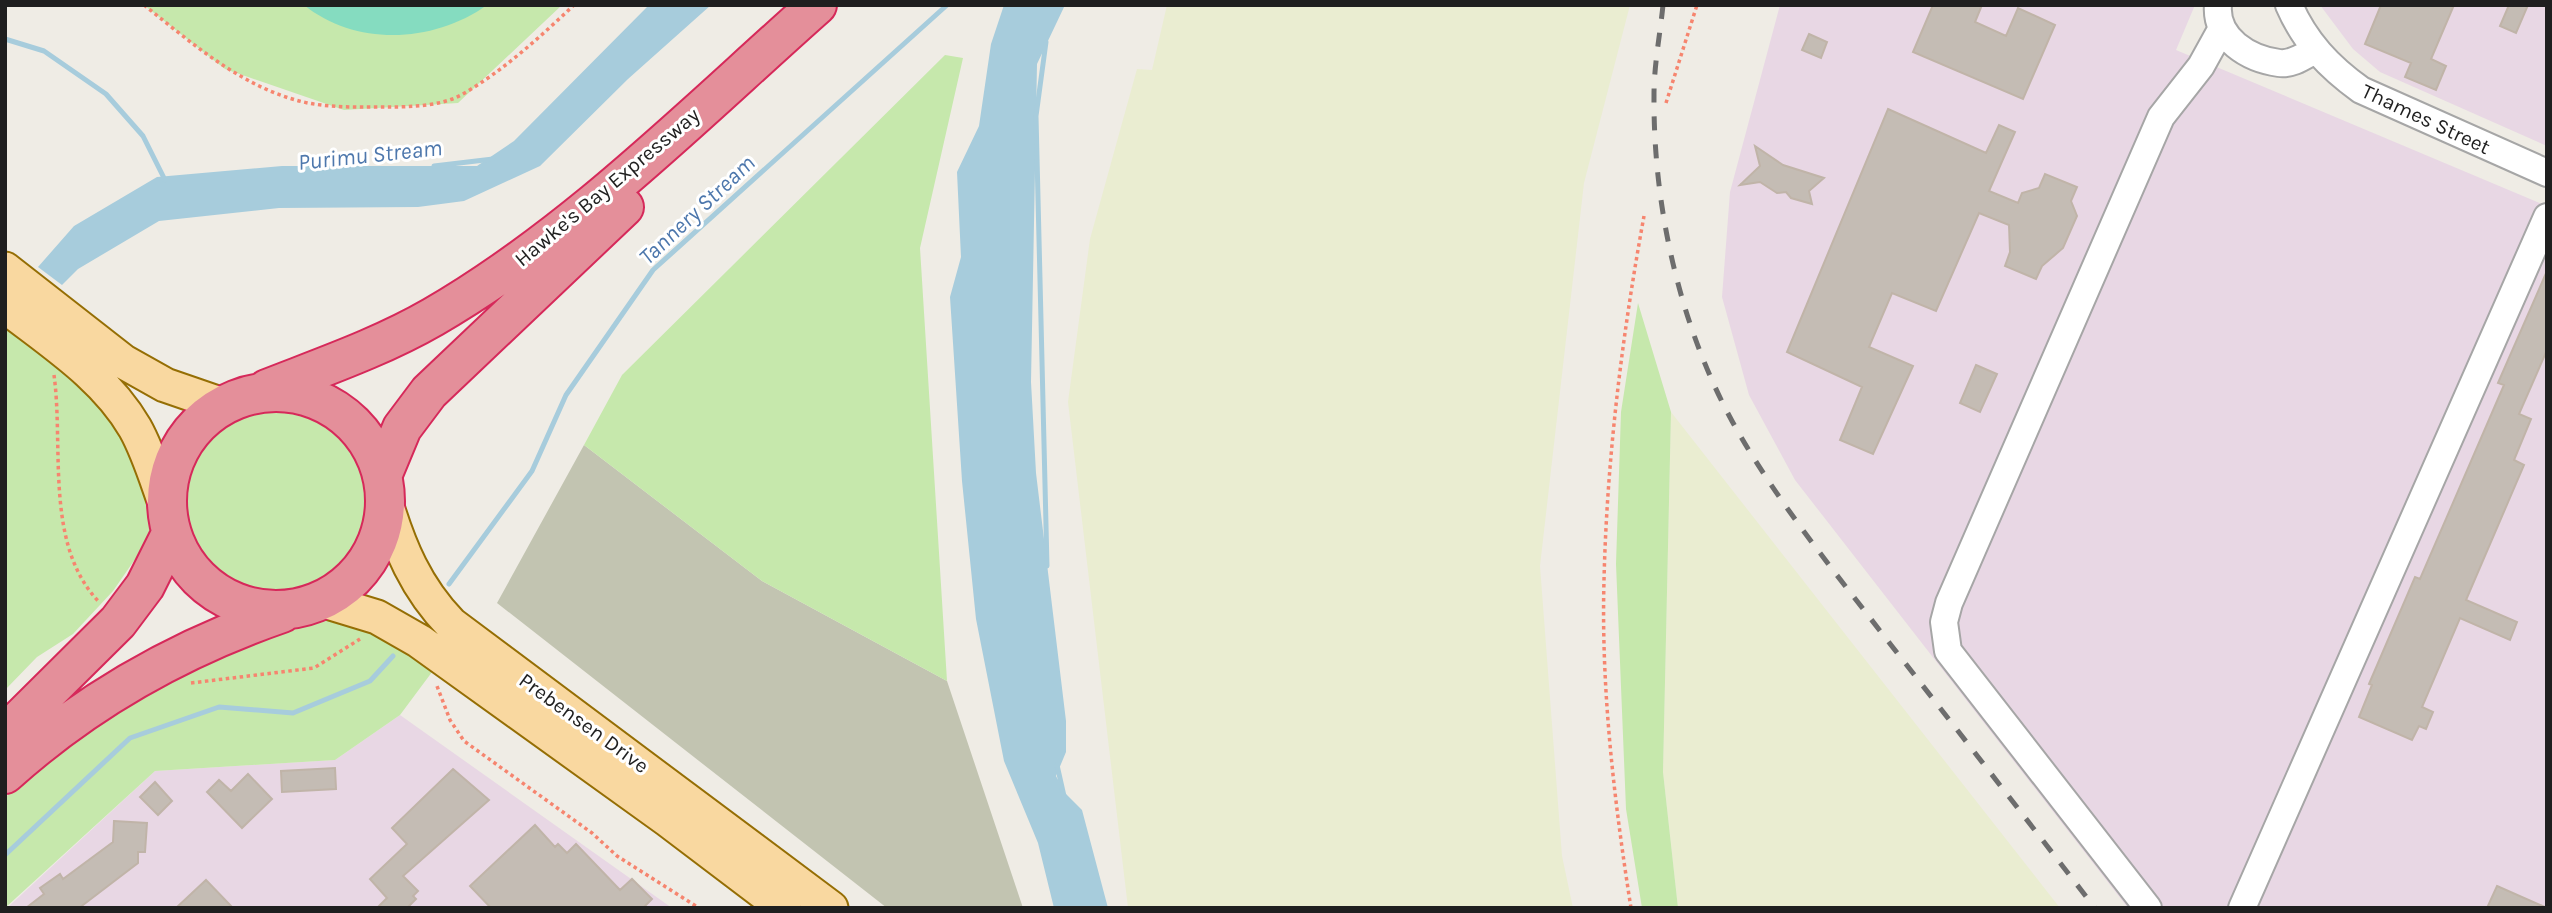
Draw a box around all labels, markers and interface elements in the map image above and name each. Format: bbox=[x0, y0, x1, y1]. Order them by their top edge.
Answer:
street label: Thames Street bbox=[2358, 79, 2494, 159]
street label: Hawke's Bay Expressway bbox=[510, 103, 704, 271]
water label: Purimu Stream bbox=[297, 134, 443, 176]
water label: Tannery Stream bbox=[634, 150, 760, 270]
street label: Prebensen Drive bbox=[514, 668, 654, 778]

